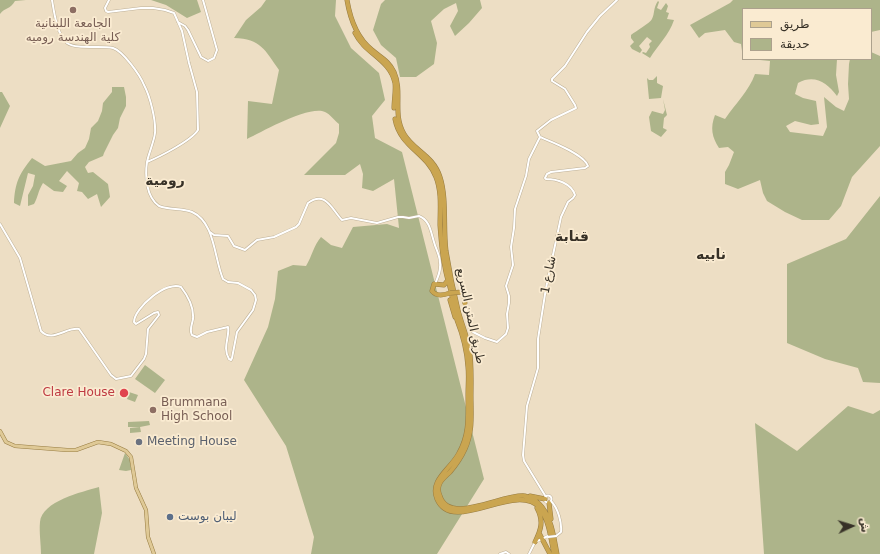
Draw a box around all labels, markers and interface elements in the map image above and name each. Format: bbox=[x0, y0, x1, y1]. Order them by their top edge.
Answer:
marker: الجامعة اللبنانية كلية الهندسة روميه bbox=[68, 5, 78, 15]
legend bbox=[742, 8, 872, 60]
place label: الجامعة اللبنانية كلية الهندسة روميه bbox=[26, 17, 120, 45]
text: طريق bbox=[780, 17, 810, 31]
text: حديقة bbox=[780, 37, 810, 51]
district label: رومية bbox=[145, 173, 185, 189]
district label: قنابة bbox=[555, 229, 589, 245]
district label: نابيه bbox=[696, 247, 726, 263]
street label: شارع 1 bbox=[538, 255, 560, 295]
street label: طريق المتن السريع bbox=[453, 267, 487, 365]
place label: Clare House bbox=[42, 386, 115, 400]
marker: Clare House bbox=[118, 387, 130, 399]
place label: Brummana High School bbox=[161, 396, 232, 424]
marker: Brummana High School bbox=[148, 405, 158, 415]
place label: Meeting House bbox=[147, 435, 237, 449]
marker: Meeting House bbox=[134, 437, 144, 447]
north arrow bbox=[832, 506, 872, 546]
place label: ليبان بوست bbox=[178, 510, 237, 524]
marker: ليبان بوست bbox=[165, 512, 175, 522]
text: ش bbox=[857, 517, 871, 533]

